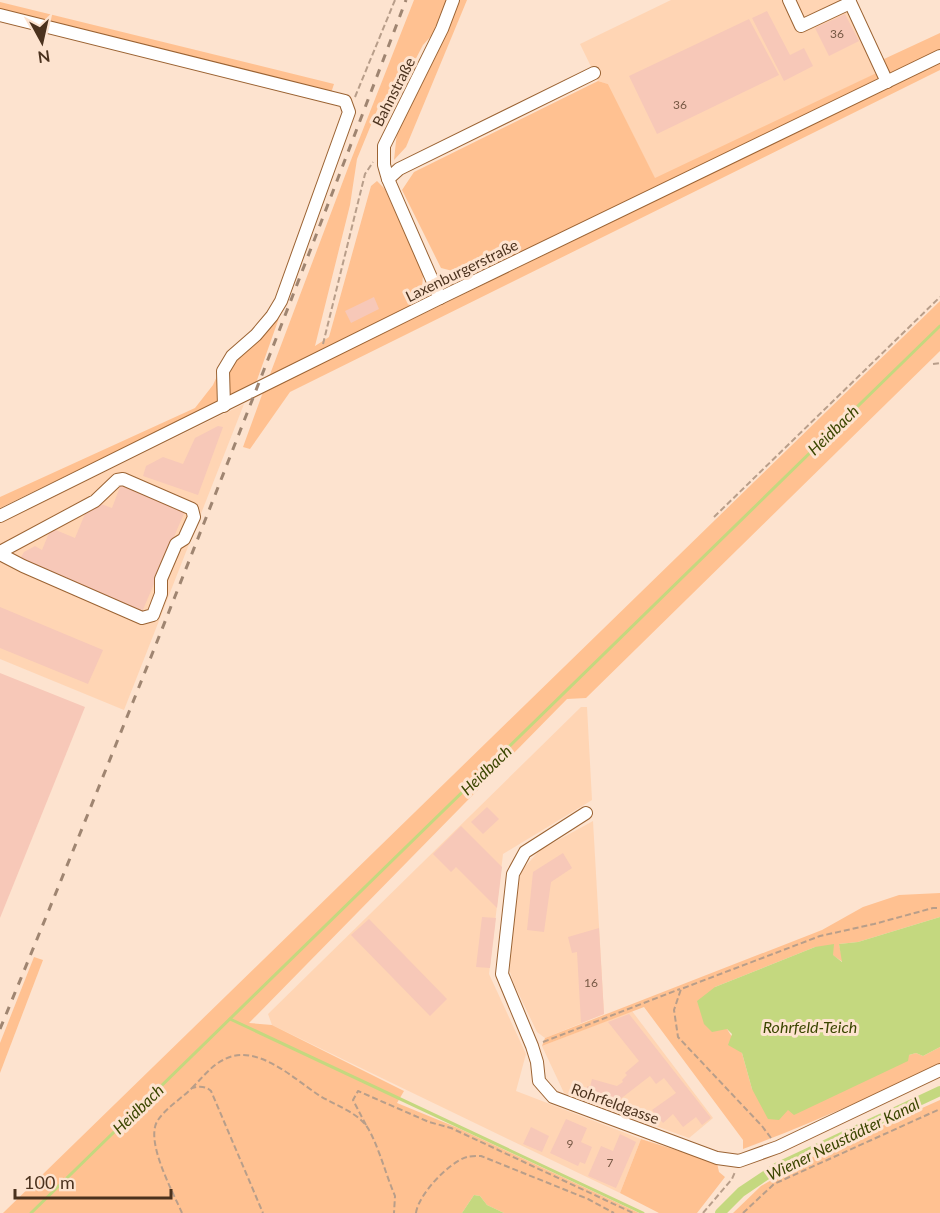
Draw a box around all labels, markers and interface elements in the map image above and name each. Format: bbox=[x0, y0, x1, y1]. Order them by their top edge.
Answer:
north arrow bbox=[12, 12, 72, 72]
house number: 36 bbox=[830, 26, 844, 41]
text: N bbox=[37, 47, 52, 68]
street label: Bahnstraße bbox=[368, 54, 418, 129]
house number: 36 bbox=[673, 97, 687, 112]
street label: Laxenburgerstraße bbox=[402, 235, 521, 305]
water label: Heidbach bbox=[803, 401, 862, 458]
water label: Heidbach bbox=[456, 741, 515, 798]
house number: 16 bbox=[584, 975, 598, 990]
water label: Rohrfeld-Teich bbox=[763, 1017, 857, 1036]
street label: Rohrfeldgasse bbox=[569, 1079, 662, 1127]
water label: Heidbach bbox=[108, 1080, 167, 1137]
water label: Wiener Neustädter Kanal bbox=[763, 1093, 923, 1184]
house number: 9 bbox=[567, 1136, 574, 1151]
house number: 7 bbox=[607, 1155, 614, 1170]
scale bar bbox=[15, 1162, 171, 1200]
text: 100 m bbox=[24, 1171, 75, 1193]

